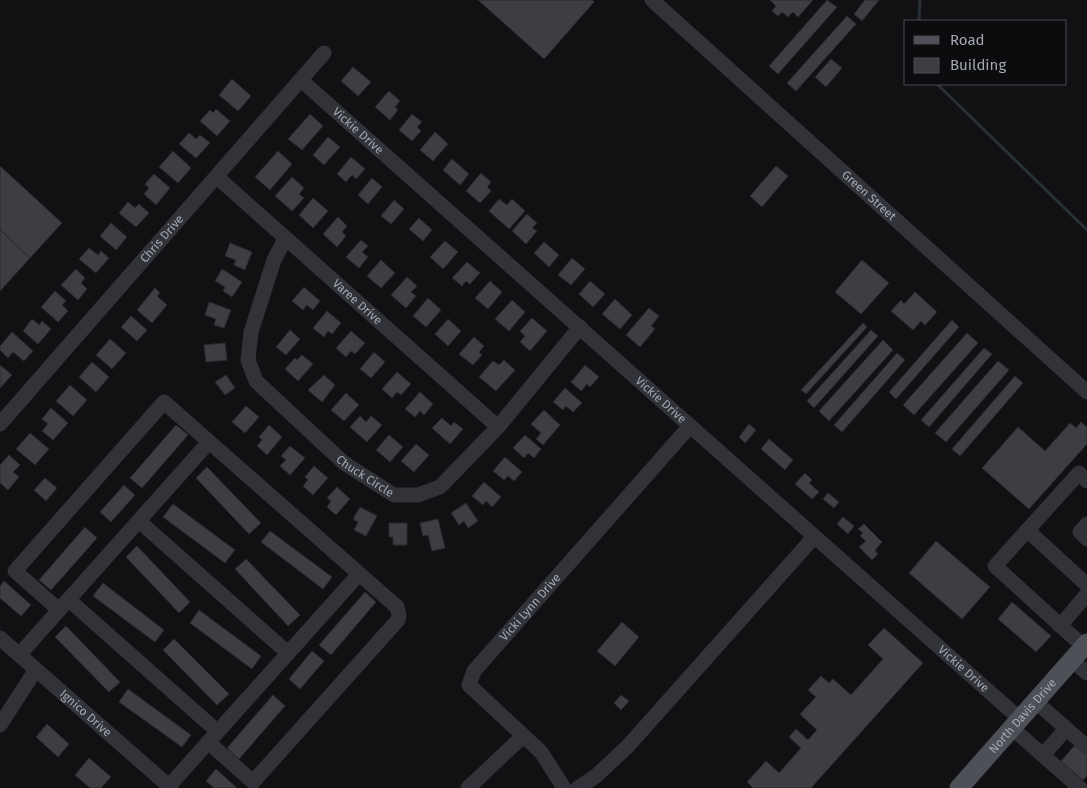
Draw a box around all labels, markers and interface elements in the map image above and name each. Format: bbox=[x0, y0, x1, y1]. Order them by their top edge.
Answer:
legend bbox=[904, 20, 1067, 85]
text: Road bbox=[950, 31, 985, 49]
text: Building bbox=[950, 56, 1006, 74]
street label: Vickie Drive bbox=[330, 105, 386, 157]
street label: Green Street bbox=[839, 168, 899, 224]
street label: Chris Drive bbox=[137, 212, 186, 265]
street label: Varee Drive bbox=[330, 276, 385, 328]
street label: Vickie Drive bbox=[633, 374, 689, 426]
street label: Chuck Circle bbox=[333, 452, 396, 500]
street label: Vicki Lynn Drive bbox=[497, 571, 564, 644]
street label: Vickie Drive bbox=[935, 643, 992, 695]
street label: North Davis Drive bbox=[986, 676, 1059, 756]
street label: Ignico Drive bbox=[57, 687, 114, 740]

